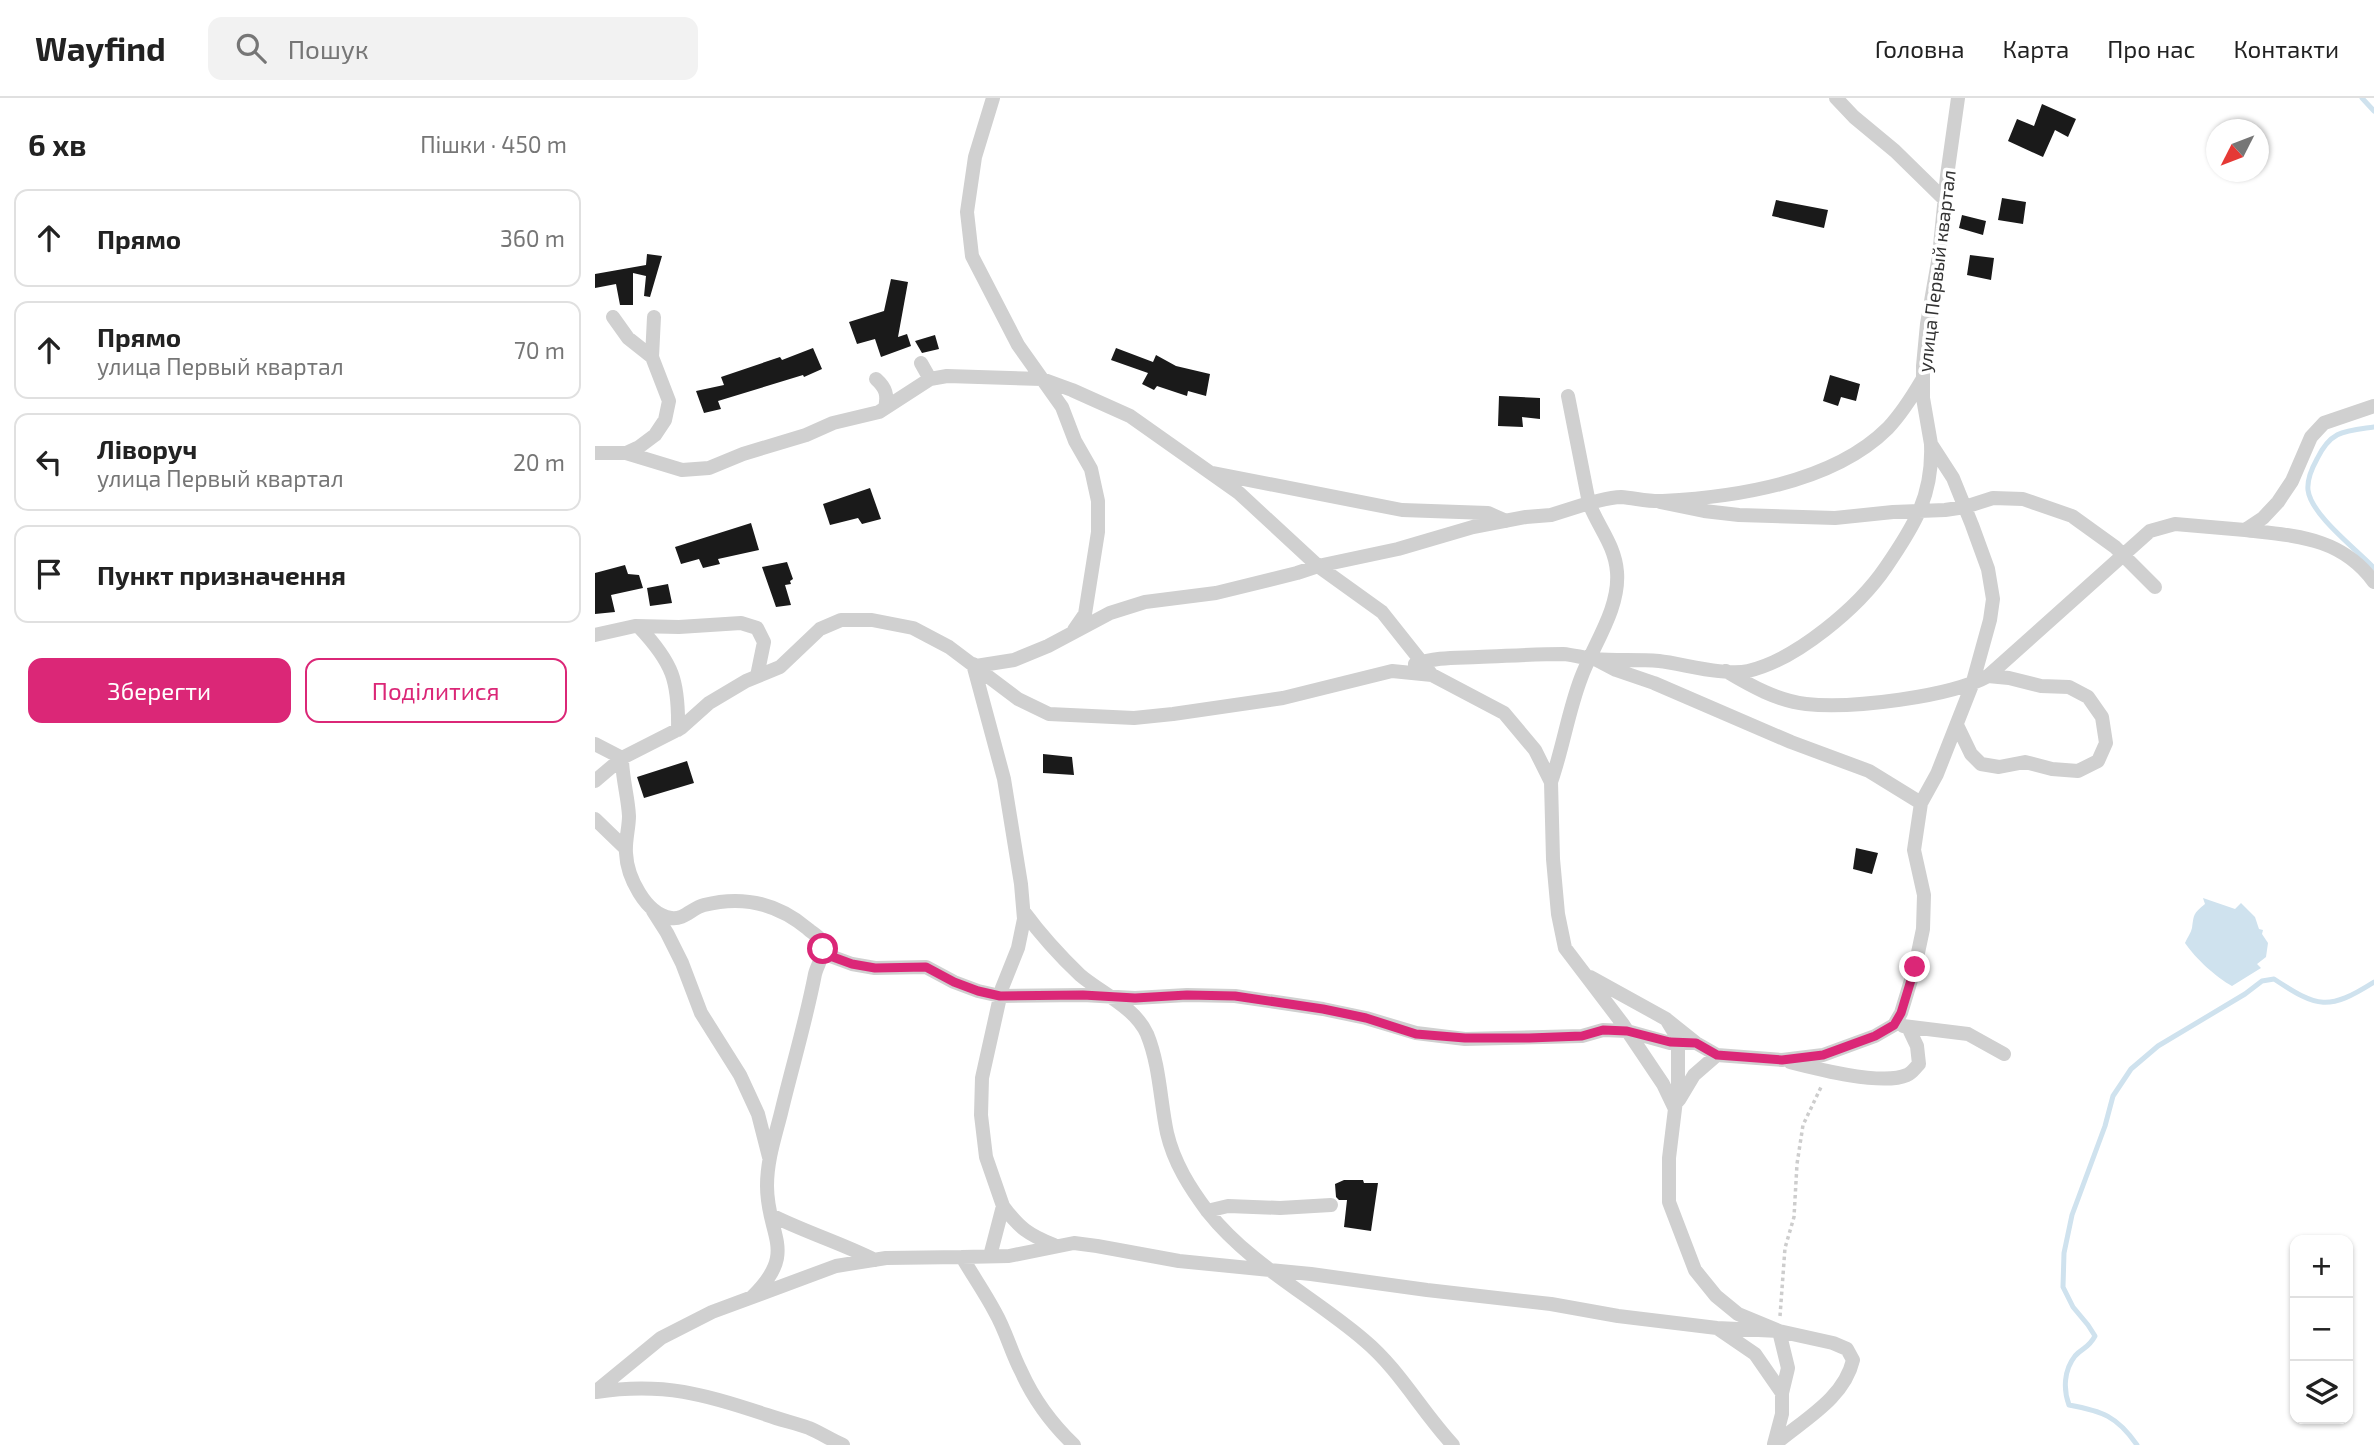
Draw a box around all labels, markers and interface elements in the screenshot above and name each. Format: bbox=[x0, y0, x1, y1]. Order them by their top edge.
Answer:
search box bbox=[208, 17, 698, 80]
text: Wayfind bbox=[35, 28, 166, 68]
icon: search bbox=[232, 29, 270, 67]
text: Пошук bbox=[288, 33, 369, 64]
text: Головна bbox=[1875, 34, 1965, 63]
text: Карта bbox=[2003, 34, 2069, 63]
text: Про нас bbox=[2107, 34, 2195, 63]
text: Контакти bbox=[2233, 34, 2339, 63]
north arrow bbox=[2206, 119, 2269, 182]
text: 6 хв bbox=[28, 126, 86, 162]
text: Пішки · 450 m bbox=[420, 130, 567, 158]
street label: улица Первый квартал bbox=[1912, 168, 1961, 374]
icon: ahead bbox=[30, 219, 68, 257]
text: Прямо bbox=[97, 223, 181, 254]
text: 360 m bbox=[500, 224, 565, 252]
text: Прямо bbox=[97, 321, 181, 352]
icon: ahead bbox=[30, 331, 68, 369]
text: 70 m bbox=[514, 336, 565, 364]
text: улица Первый квартал bbox=[97, 352, 344, 380]
text: Ліворуч bbox=[97, 433, 197, 464]
icon: left bbox=[30, 443, 68, 481]
text: 20 m bbox=[513, 448, 565, 476]
text: улица Первый квартал bbox=[97, 464, 344, 492]
icon: arrive bbox=[30, 555, 68, 593]
text: Пункт призначення bbox=[97, 559, 346, 590]
button: Зберегти bbox=[28, 658, 291, 723]
button: Поділитися bbox=[305, 658, 567, 723]
route start bbox=[807, 933, 838, 964]
route end bbox=[1899, 951, 1930, 982]
map controls bbox=[2290, 1235, 2353, 1424]
button: + bbox=[2290, 1235, 2353, 1298]
button: − bbox=[2290, 1298, 2353, 1361]
button: layers bbox=[2290, 1361, 2353, 1424]

